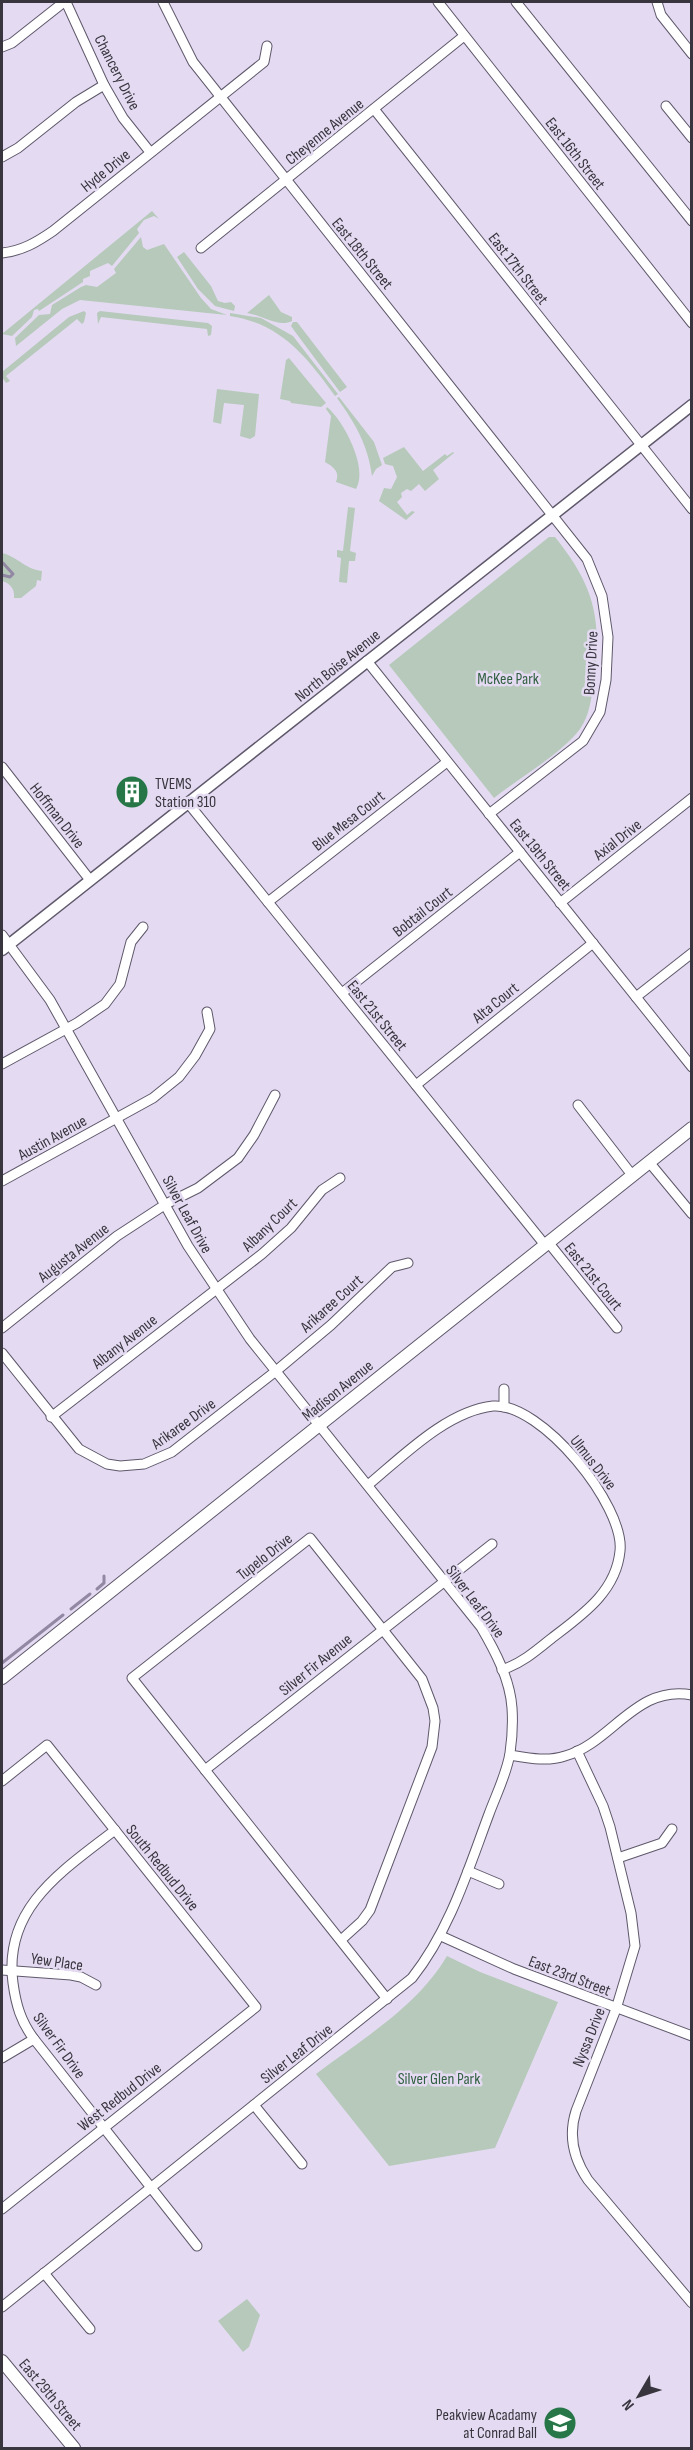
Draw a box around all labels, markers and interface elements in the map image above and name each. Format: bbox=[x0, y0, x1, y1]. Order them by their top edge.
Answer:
street label: Chancery Drive bbox=[90, 32, 144, 113]
street label: Cheyenne Avenue bbox=[282, 95, 368, 170]
street label: East 16th Street bbox=[541, 114, 609, 194]
street label: Hyde Drive bbox=[78, 146, 134, 197]
street label: East 18th Street bbox=[327, 214, 396, 294]
street label: East 17th Street bbox=[484, 229, 552, 309]
street label: North Boise Avenue bbox=[291, 626, 385, 706]
street label: Bonny Drive bbox=[580, 631, 603, 696]
park label: McKee Park bbox=[477, 670, 539, 689]
building icon: TVEMS Station 310 bbox=[114, 774, 150, 810]
place label: TVEMS Station 310 bbox=[155, 775, 216, 812]
street label: Hoffman Drive bbox=[25, 779, 88, 852]
street label: Blue Mesa Court bbox=[309, 787, 389, 855]
street label: East 19th Street bbox=[505, 815, 575, 895]
street label: Axial Drive bbox=[589, 816, 646, 865]
street label: Bobtail Court bbox=[389, 883, 457, 941]
street label: East 21st Street bbox=[343, 977, 411, 1055]
street label: Alta Court bbox=[468, 979, 523, 1028]
street label: Austin Avenue bbox=[14, 1112, 90, 1165]
street label: Silver Leaf Drive bbox=[158, 1173, 216, 1257]
street label: Albany Court bbox=[238, 1194, 302, 1257]
street label: Augusta Avenue bbox=[34, 1220, 113, 1287]
street label: East 21st Court bbox=[560, 1239, 626, 1315]
street label: Arikaree Court bbox=[296, 1271, 367, 1338]
street label: Albany Avenue bbox=[88, 1311, 161, 1374]
street label: Madison Avenue bbox=[298, 1357, 377, 1426]
street label: Arikaree Drive bbox=[147, 1395, 220, 1454]
street label: Ulmus Drive bbox=[566, 1432, 620, 1494]
street label: Tupelo Drive bbox=[233, 1530, 296, 1585]
street label: Silver Leaf Drive bbox=[441, 1562, 508, 1642]
street label: Silver Fir Avenue bbox=[276, 1630, 356, 1700]
street label: South Redbud Drive bbox=[121, 1821, 202, 1915]
street label: Yew Place bbox=[30, 1949, 84, 1976]
street label: East 23rd Street bbox=[526, 1952, 613, 2001]
street label: Nyssa Drive bbox=[569, 2005, 610, 2070]
street label: Silver Fir Drive bbox=[29, 2009, 89, 2083]
street label: Silver Leaf Drive bbox=[257, 2020, 337, 2088]
street label: West Redbud Drive bbox=[74, 2059, 165, 2136]
park label: Silver Glen Park bbox=[398, 2070, 480, 2089]
street label: East 29th Street bbox=[14, 2355, 85, 2435]
north arrow bbox=[609, 2366, 669, 2426]
text: N bbox=[618, 2395, 639, 2414]
school or university icon: Peakview Acadamy at Conrad Ball bbox=[542, 2405, 578, 2441]
place label: Peakview Acadamy at Conrad Ball bbox=[436, 2406, 537, 2443]

